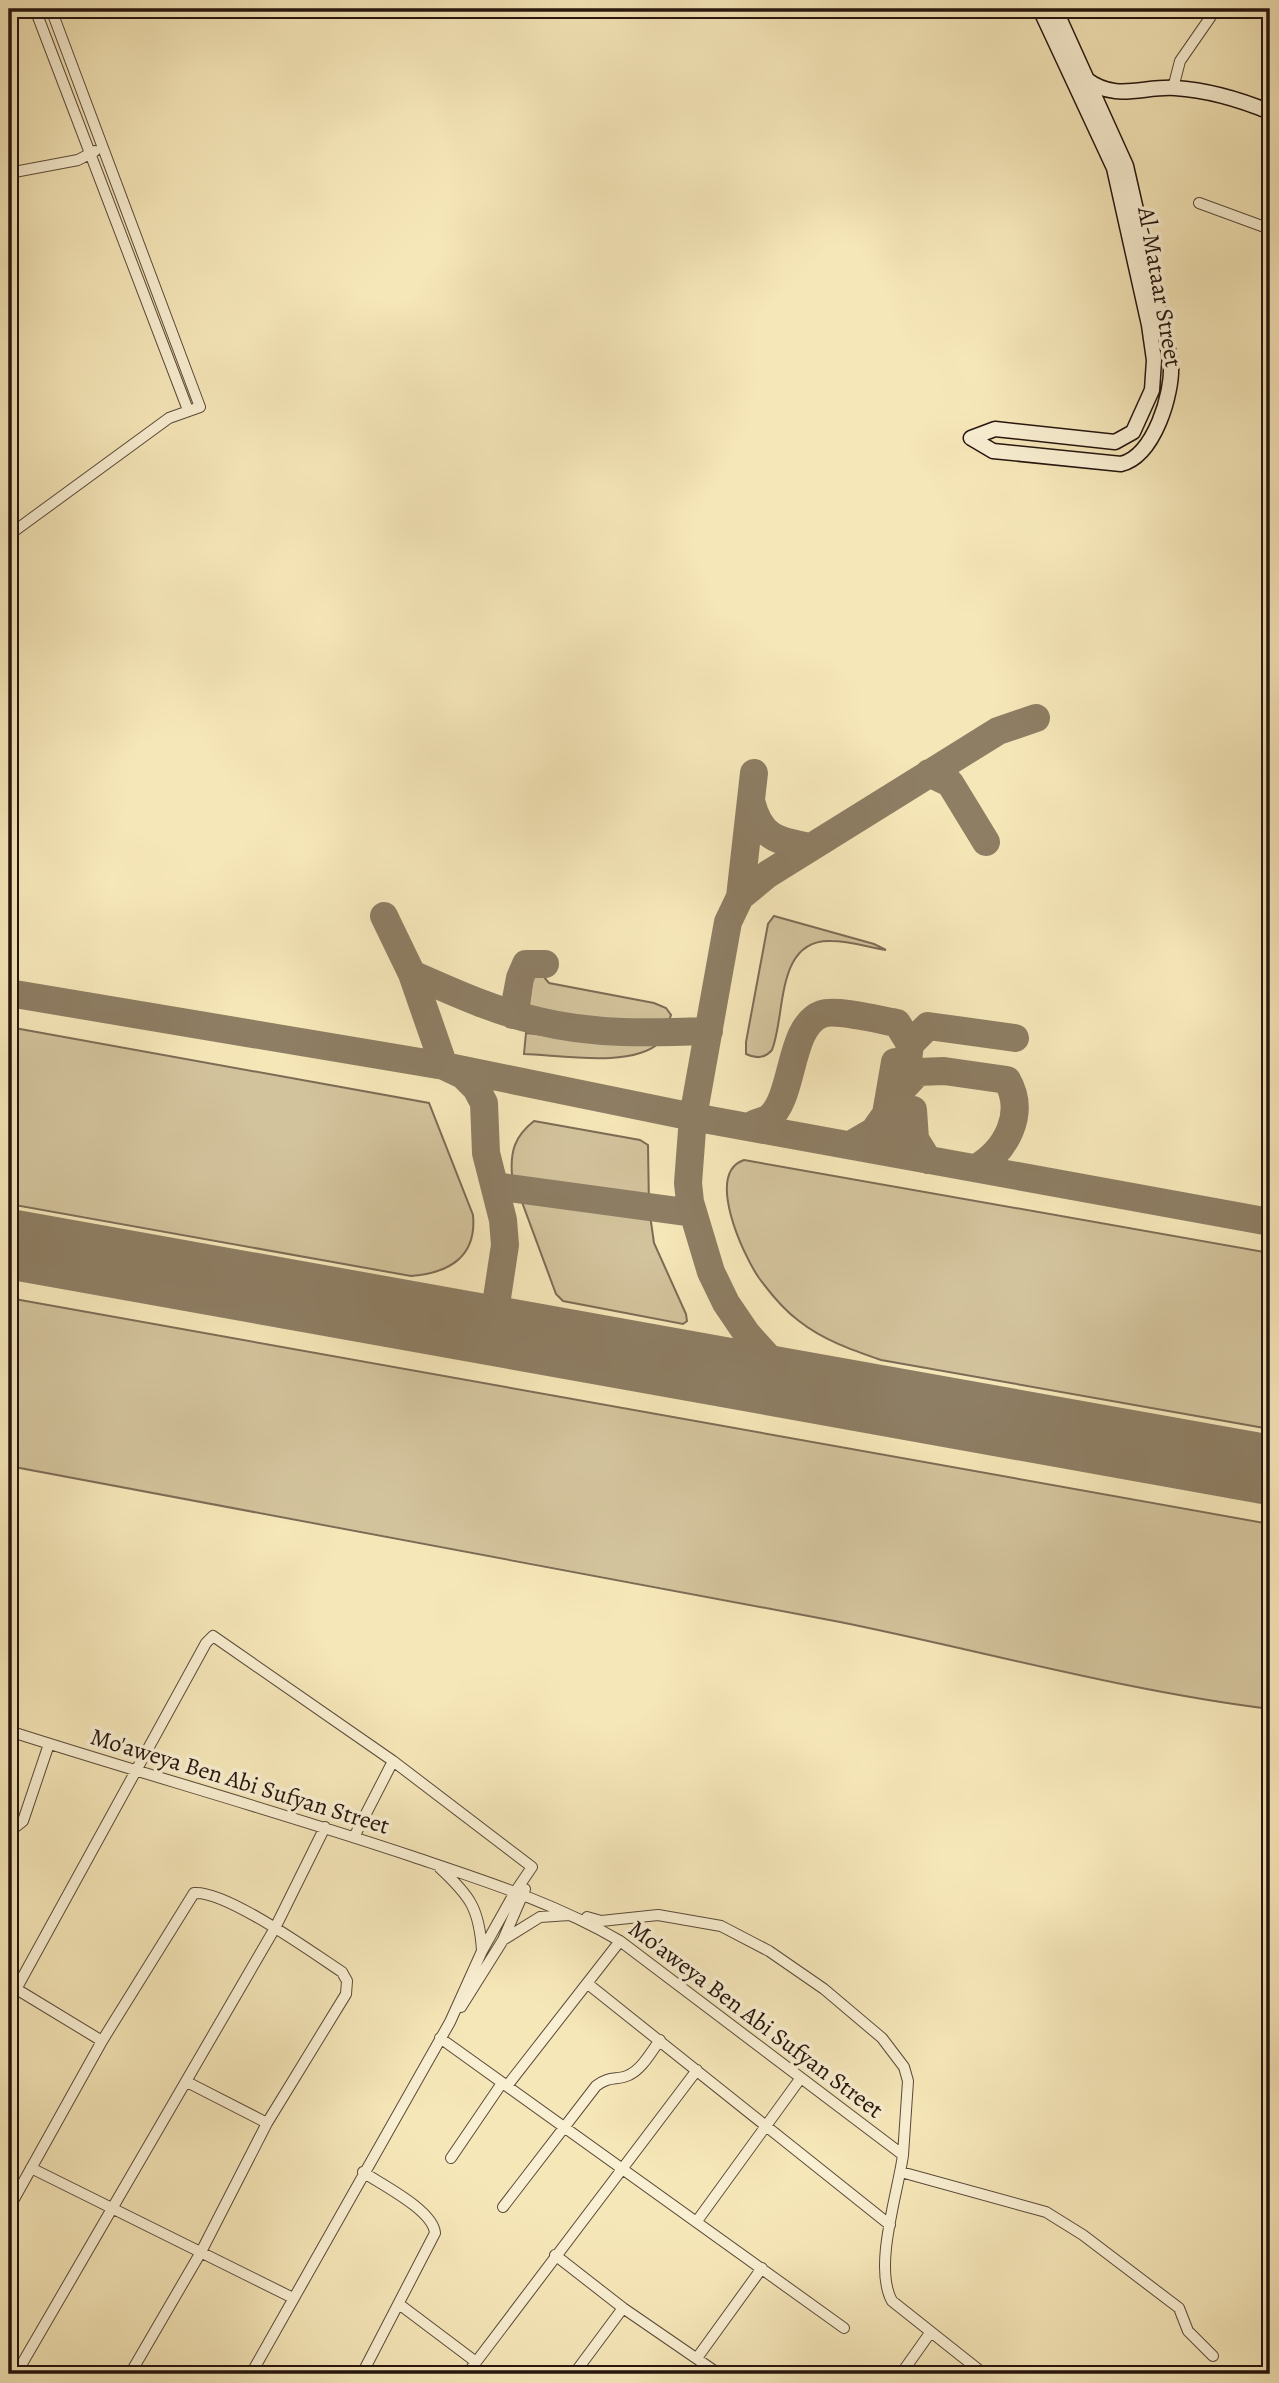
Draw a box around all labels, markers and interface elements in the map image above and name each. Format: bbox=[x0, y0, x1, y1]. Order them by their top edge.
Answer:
street label: Al-Mataar Street bbox=[1130, 203, 1190, 370]
street label: Mo'aweya Ben Abi Sufyan Street bbox=[87, 1720, 393, 1842]
street label: Mo'aweya Ben Abi Sufyan Street bbox=[622, 1913, 890, 2125]

